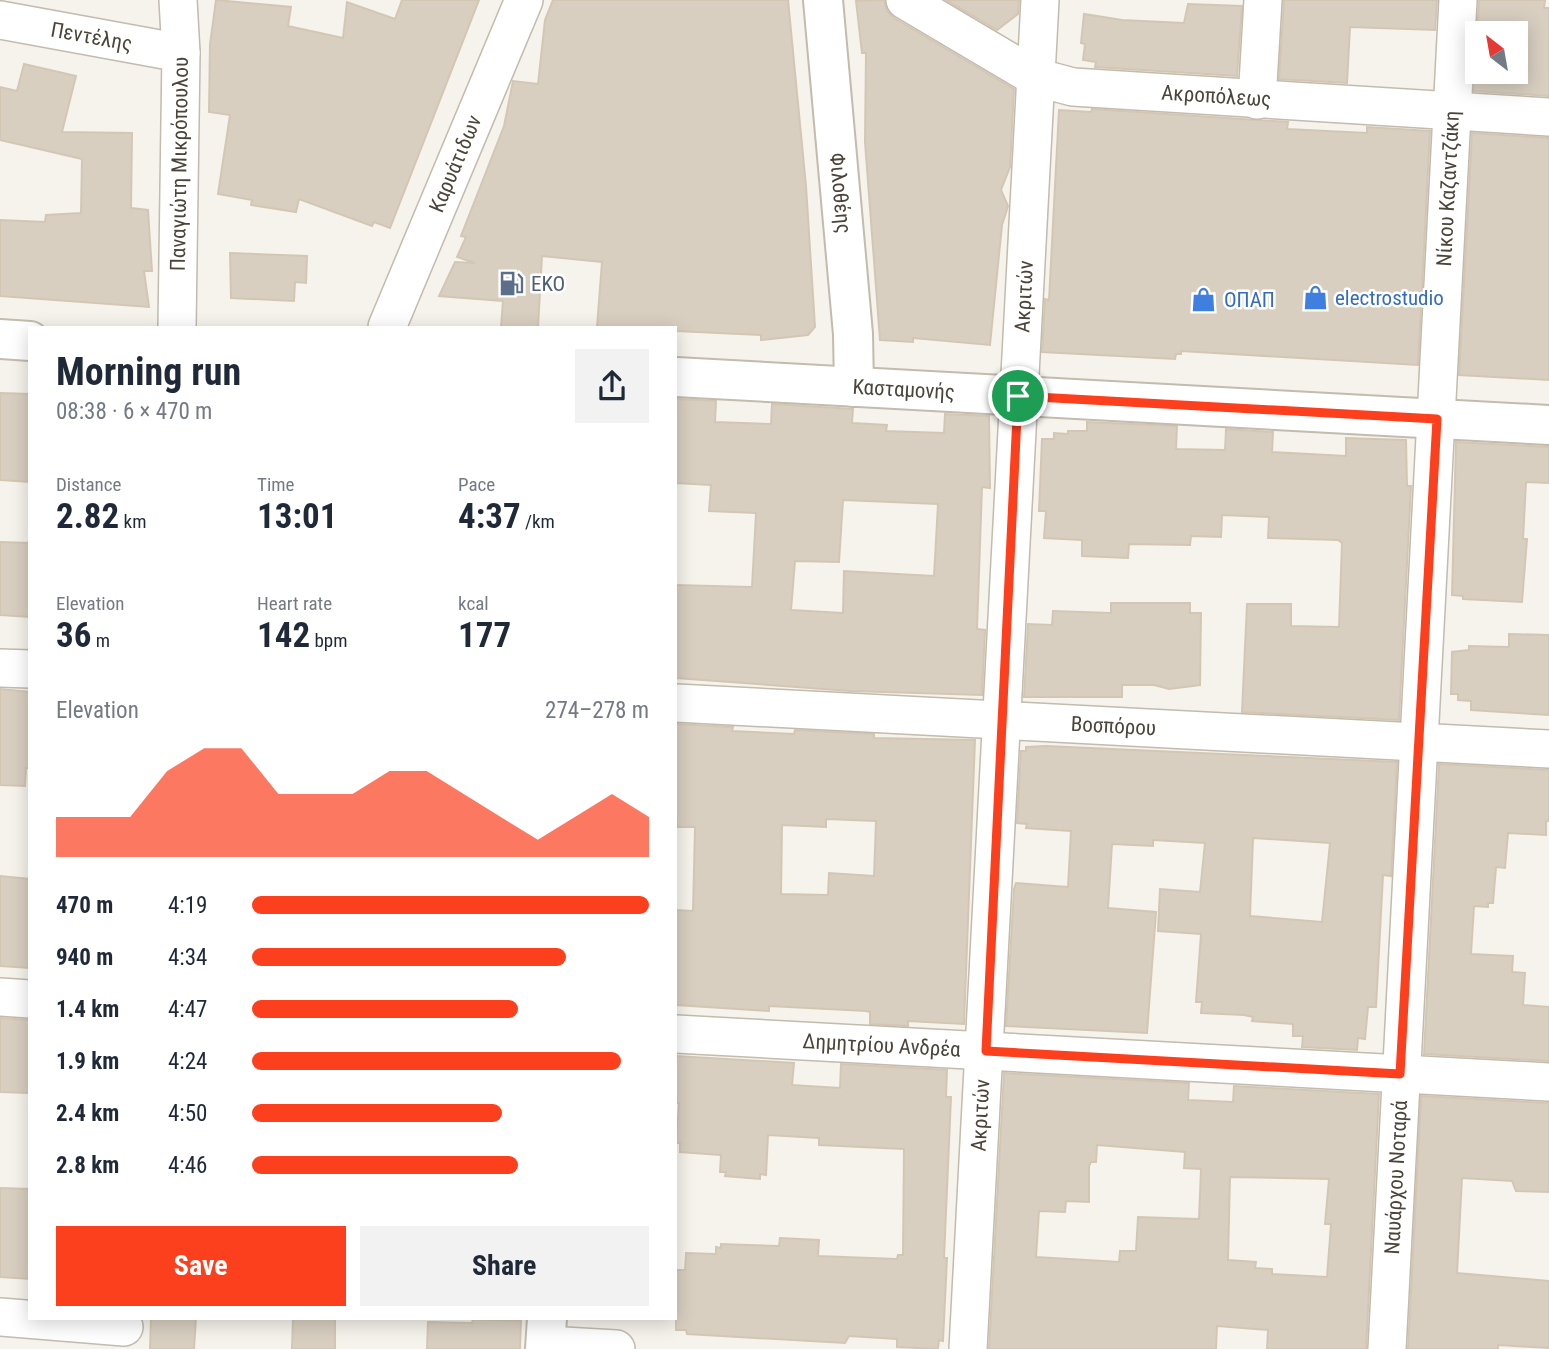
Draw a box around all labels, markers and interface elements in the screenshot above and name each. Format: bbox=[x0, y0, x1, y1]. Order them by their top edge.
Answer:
street label: Πεντέλης bbox=[49, 17, 134, 56]
north arrow bbox=[1465, 21, 1528, 84]
map controls bbox=[1465, 21, 1528, 84]
street label: Παναγιώτη Μικρόπουλου bbox=[166, 57, 193, 271]
street label: Ακροπόλεως bbox=[1161, 81, 1272, 111]
street label: Νίκου Καζαντζάκη bbox=[1432, 110, 1464, 267]
street label: Καρυάτιδων bbox=[424, 112, 486, 216]
street label: Φιλοθέης bbox=[825, 152, 856, 235]
street label: Ακριτών bbox=[1010, 260, 1038, 333]
fuel station icon: EKO bbox=[497, 270, 525, 298]
place label: EKO bbox=[531, 272, 565, 296]
shop icon: electrostudio bbox=[1301, 284, 1329, 312]
shop icon: ΟΠΑΠ bbox=[1190, 286, 1218, 314]
place label: electrostudio bbox=[1335, 286, 1444, 310]
place label: ΟΠΑΠ bbox=[1224, 288, 1275, 312]
button: share bbox=[575, 349, 649, 423]
text: Morning run bbox=[56, 350, 241, 394]
pin bbox=[988, 366, 1048, 426]
street label: Κασταμονής bbox=[852, 375, 955, 404]
icon: arrive bbox=[999, 377, 1037, 415]
text: 08:38 · 6 × 470 m bbox=[56, 398, 212, 425]
text: Distance bbox=[56, 473, 121, 496]
text: Time bbox=[257, 473, 294, 496]
text: Pace bbox=[458, 473, 495, 496]
text: 2.82 bbox=[56, 496, 119, 537]
text: 13:01 bbox=[257, 496, 337, 537]
text: 4:37 bbox=[458, 496, 521, 537]
text: km bbox=[119, 510, 146, 533]
text: /km bbox=[521, 510, 555, 533]
text: Elevation bbox=[56, 592, 124, 615]
text: Heart rate bbox=[257, 592, 332, 615]
text: kcal bbox=[458, 592, 489, 615]
text: 36 bbox=[56, 615, 91, 656]
text: 142 bbox=[257, 615, 310, 656]
text: 177 bbox=[458, 615, 511, 656]
text: m bbox=[91, 629, 110, 652]
text: bpm bbox=[310, 629, 347, 652]
text: Elevation bbox=[56, 697, 139, 724]
text: 274–278 m bbox=[545, 697, 649, 724]
street label: Βοσπόρου bbox=[1070, 712, 1157, 740]
text: 470 m bbox=[56, 892, 113, 919]
text: 4:19 bbox=[168, 892, 207, 919]
text: 940 m bbox=[56, 944, 113, 971]
text: 4:34 bbox=[168, 944, 207, 971]
text: 1.4 km bbox=[56, 996, 119, 1023]
text: 4:47 bbox=[168, 996, 207, 1023]
street label: Δημητρίου Ανδρέα bbox=[802, 1029, 962, 1062]
text: 1.9 km bbox=[56, 1048, 119, 1075]
text: 4:24 bbox=[168, 1048, 207, 1075]
street label: Ακριτών bbox=[967, 1079, 994, 1152]
street label: Ναυάρχου Νοταρά bbox=[1380, 1099, 1412, 1255]
text: 2.4 km bbox=[56, 1100, 119, 1127]
text: 4:50 bbox=[168, 1100, 207, 1127]
text: 2.8 km bbox=[56, 1152, 119, 1179]
text: 4:46 bbox=[168, 1152, 207, 1179]
button: Save bbox=[56, 1226, 346, 1306]
button: Share bbox=[360, 1226, 649, 1306]

